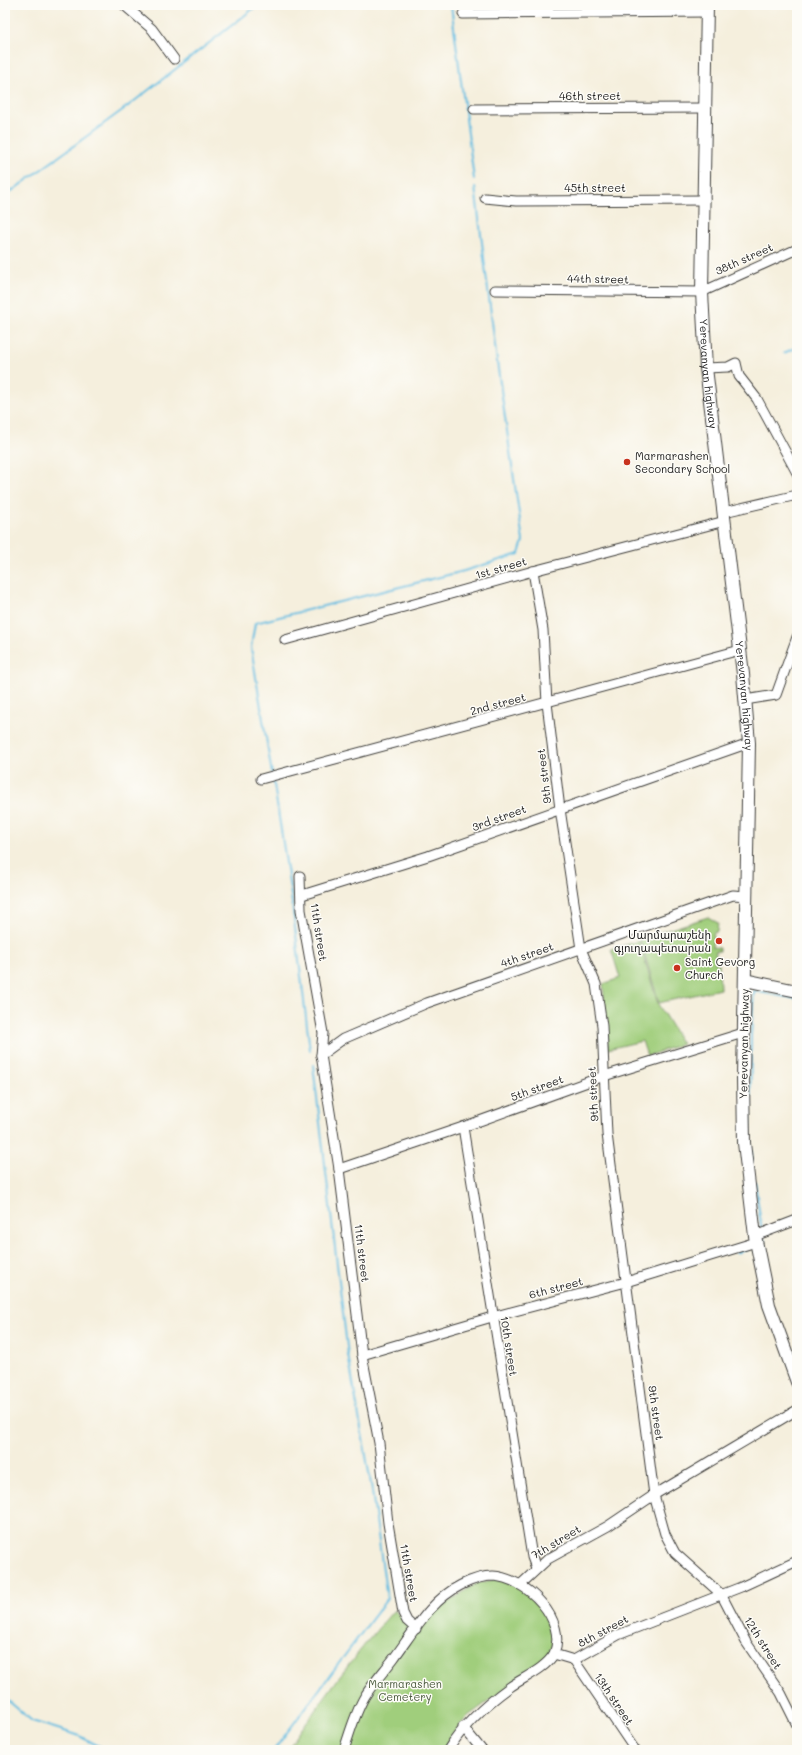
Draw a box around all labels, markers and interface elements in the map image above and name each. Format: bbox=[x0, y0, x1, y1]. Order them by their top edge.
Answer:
street label: 46th street bbox=[559, 88, 621, 103]
street label: 45th street bbox=[564, 180, 626, 195]
street label: 38th street bbox=[712, 239, 775, 278]
street label: 44th street bbox=[567, 270, 629, 287]
street label: Yerevanyan highway bbox=[696, 318, 721, 430]
place label: Marmarashen Secondary School bbox=[635, 448, 730, 476]
marker: Marmarashen Secondary School bbox=[622, 457, 632, 467]
street label: 1st street bbox=[473, 553, 528, 582]
street label: Yerevanyan highway bbox=[732, 640, 757, 751]
street label: 2nd street bbox=[468, 689, 527, 718]
street label: 9th street bbox=[533, 748, 554, 804]
street label: 3rd street bbox=[470, 801, 528, 834]
street label: 11th street bbox=[308, 902, 332, 962]
place label: Մարմարաշենի գյուղապետարան bbox=[614, 927, 711, 955]
marker: Մարմարաշենի գյուղապետարան bbox=[714, 936, 724, 946]
street label: 4th street bbox=[498, 938, 556, 971]
place label: Saint Gevorg Church bbox=[685, 954, 755, 982]
marker: Saint Gevorg Church bbox=[672, 963, 682, 973]
street label: Yerevanyan highway bbox=[735, 988, 752, 1099]
street label: 9th street bbox=[584, 1066, 601, 1122]
street label: 5th street bbox=[508, 1071, 565, 1104]
street label: 11th street bbox=[351, 1223, 374, 1283]
street label: 6th street bbox=[527, 1273, 585, 1302]
street label: 10th street bbox=[497, 1315, 522, 1377]
street label: 9th street bbox=[645, 1385, 668, 1441]
street label: 7th street bbox=[528, 1521, 583, 1562]
street label: 11th street bbox=[397, 1543, 422, 1603]
street label: 8th street bbox=[575, 1611, 631, 1650]
street label: 12th street bbox=[741, 1613, 786, 1672]
street label: 13th street bbox=[591, 1670, 638, 1728]
park label: Marmarashen Cemetery bbox=[368, 1676, 442, 1704]

